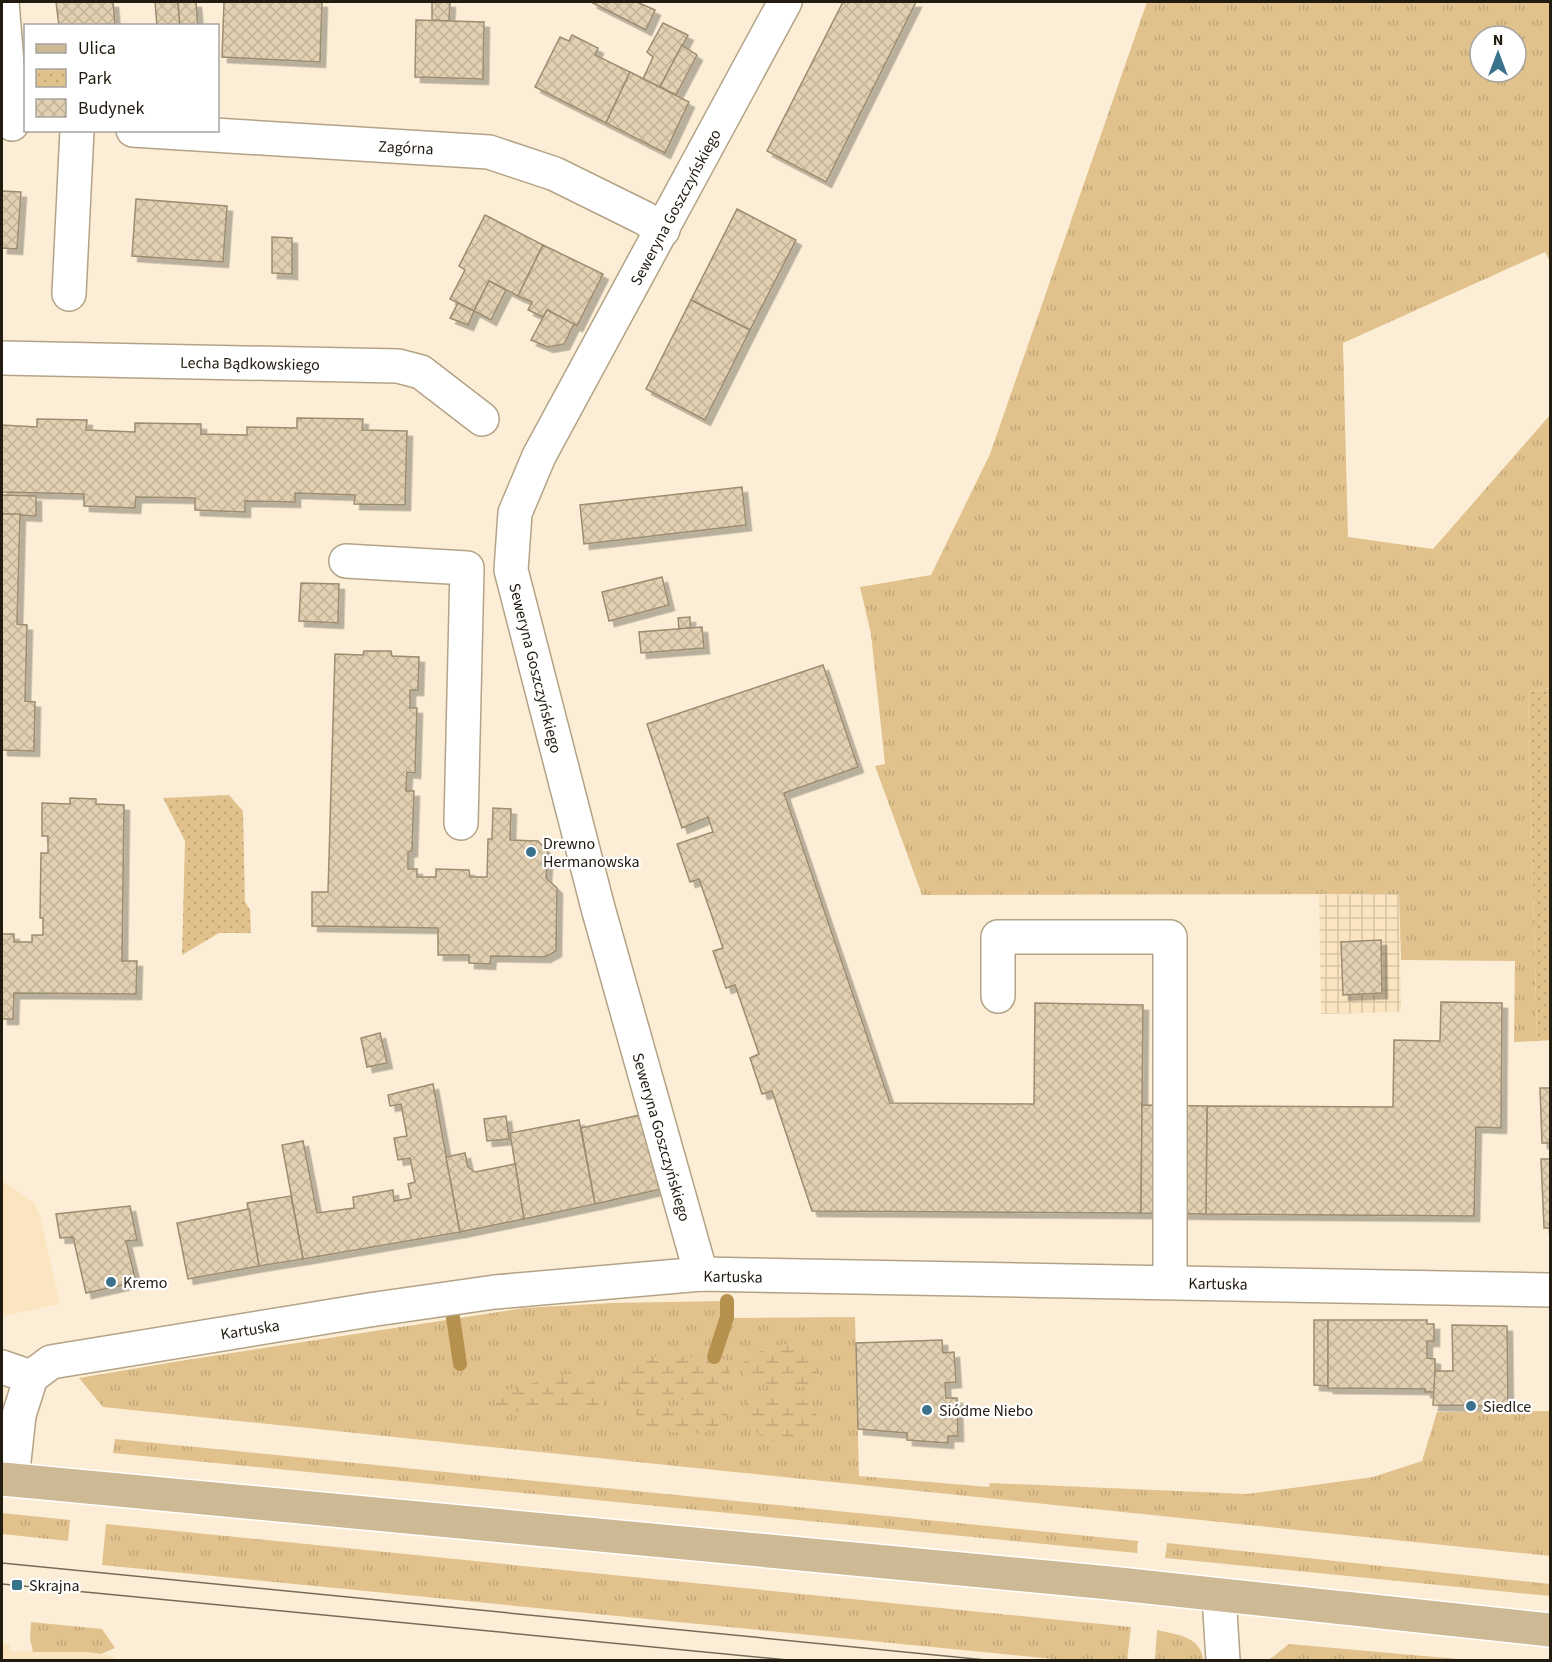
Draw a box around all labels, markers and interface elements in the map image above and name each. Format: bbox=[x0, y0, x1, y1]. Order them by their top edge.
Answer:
legend bbox=[24, 24, 219, 132]
north arrow bbox=[1468, 24, 1528, 84]
text: N bbox=[1493, 29, 1503, 51]
text: Ulica bbox=[78, 36, 116, 61]
text: Park bbox=[78, 66, 112, 91]
text: Budynek bbox=[78, 96, 145, 121]
street label: Seweryna Goszczyńskiego bbox=[625, 125, 727, 290]
street label: Zagórna bbox=[378, 136, 434, 160]
street label: Lecha Bądkowskiego bbox=[180, 352, 320, 376]
street label: Seweryna Goszczyńskiego bbox=[503, 581, 567, 755]
place label: Drewno Hermanowska bbox=[543, 833, 640, 873]
marker: Drewno Hermanowska bbox=[524, 845, 538, 859]
street label: Seweryna Goszczyńskiego bbox=[626, 1050, 696, 1224]
street label: Kartuska bbox=[703, 1265, 763, 1289]
place label: Kremo bbox=[123, 1272, 168, 1294]
street label: Kartuska bbox=[1188, 1272, 1248, 1296]
marker: Kremo bbox=[104, 1275, 118, 1289]
street label: Kartuska bbox=[219, 1314, 281, 1346]
place label: Siedlce bbox=[1483, 1396, 1531, 1418]
marker: Siedlce bbox=[1464, 1399, 1478, 1413]
place label: Siódme Niebo bbox=[939, 1400, 1033, 1422]
marker: Siódme Niebo bbox=[920, 1403, 934, 1417]
place label: Skrajna bbox=[29, 1575, 79, 1597]
marker: Skrajna bbox=[10, 1578, 24, 1592]

